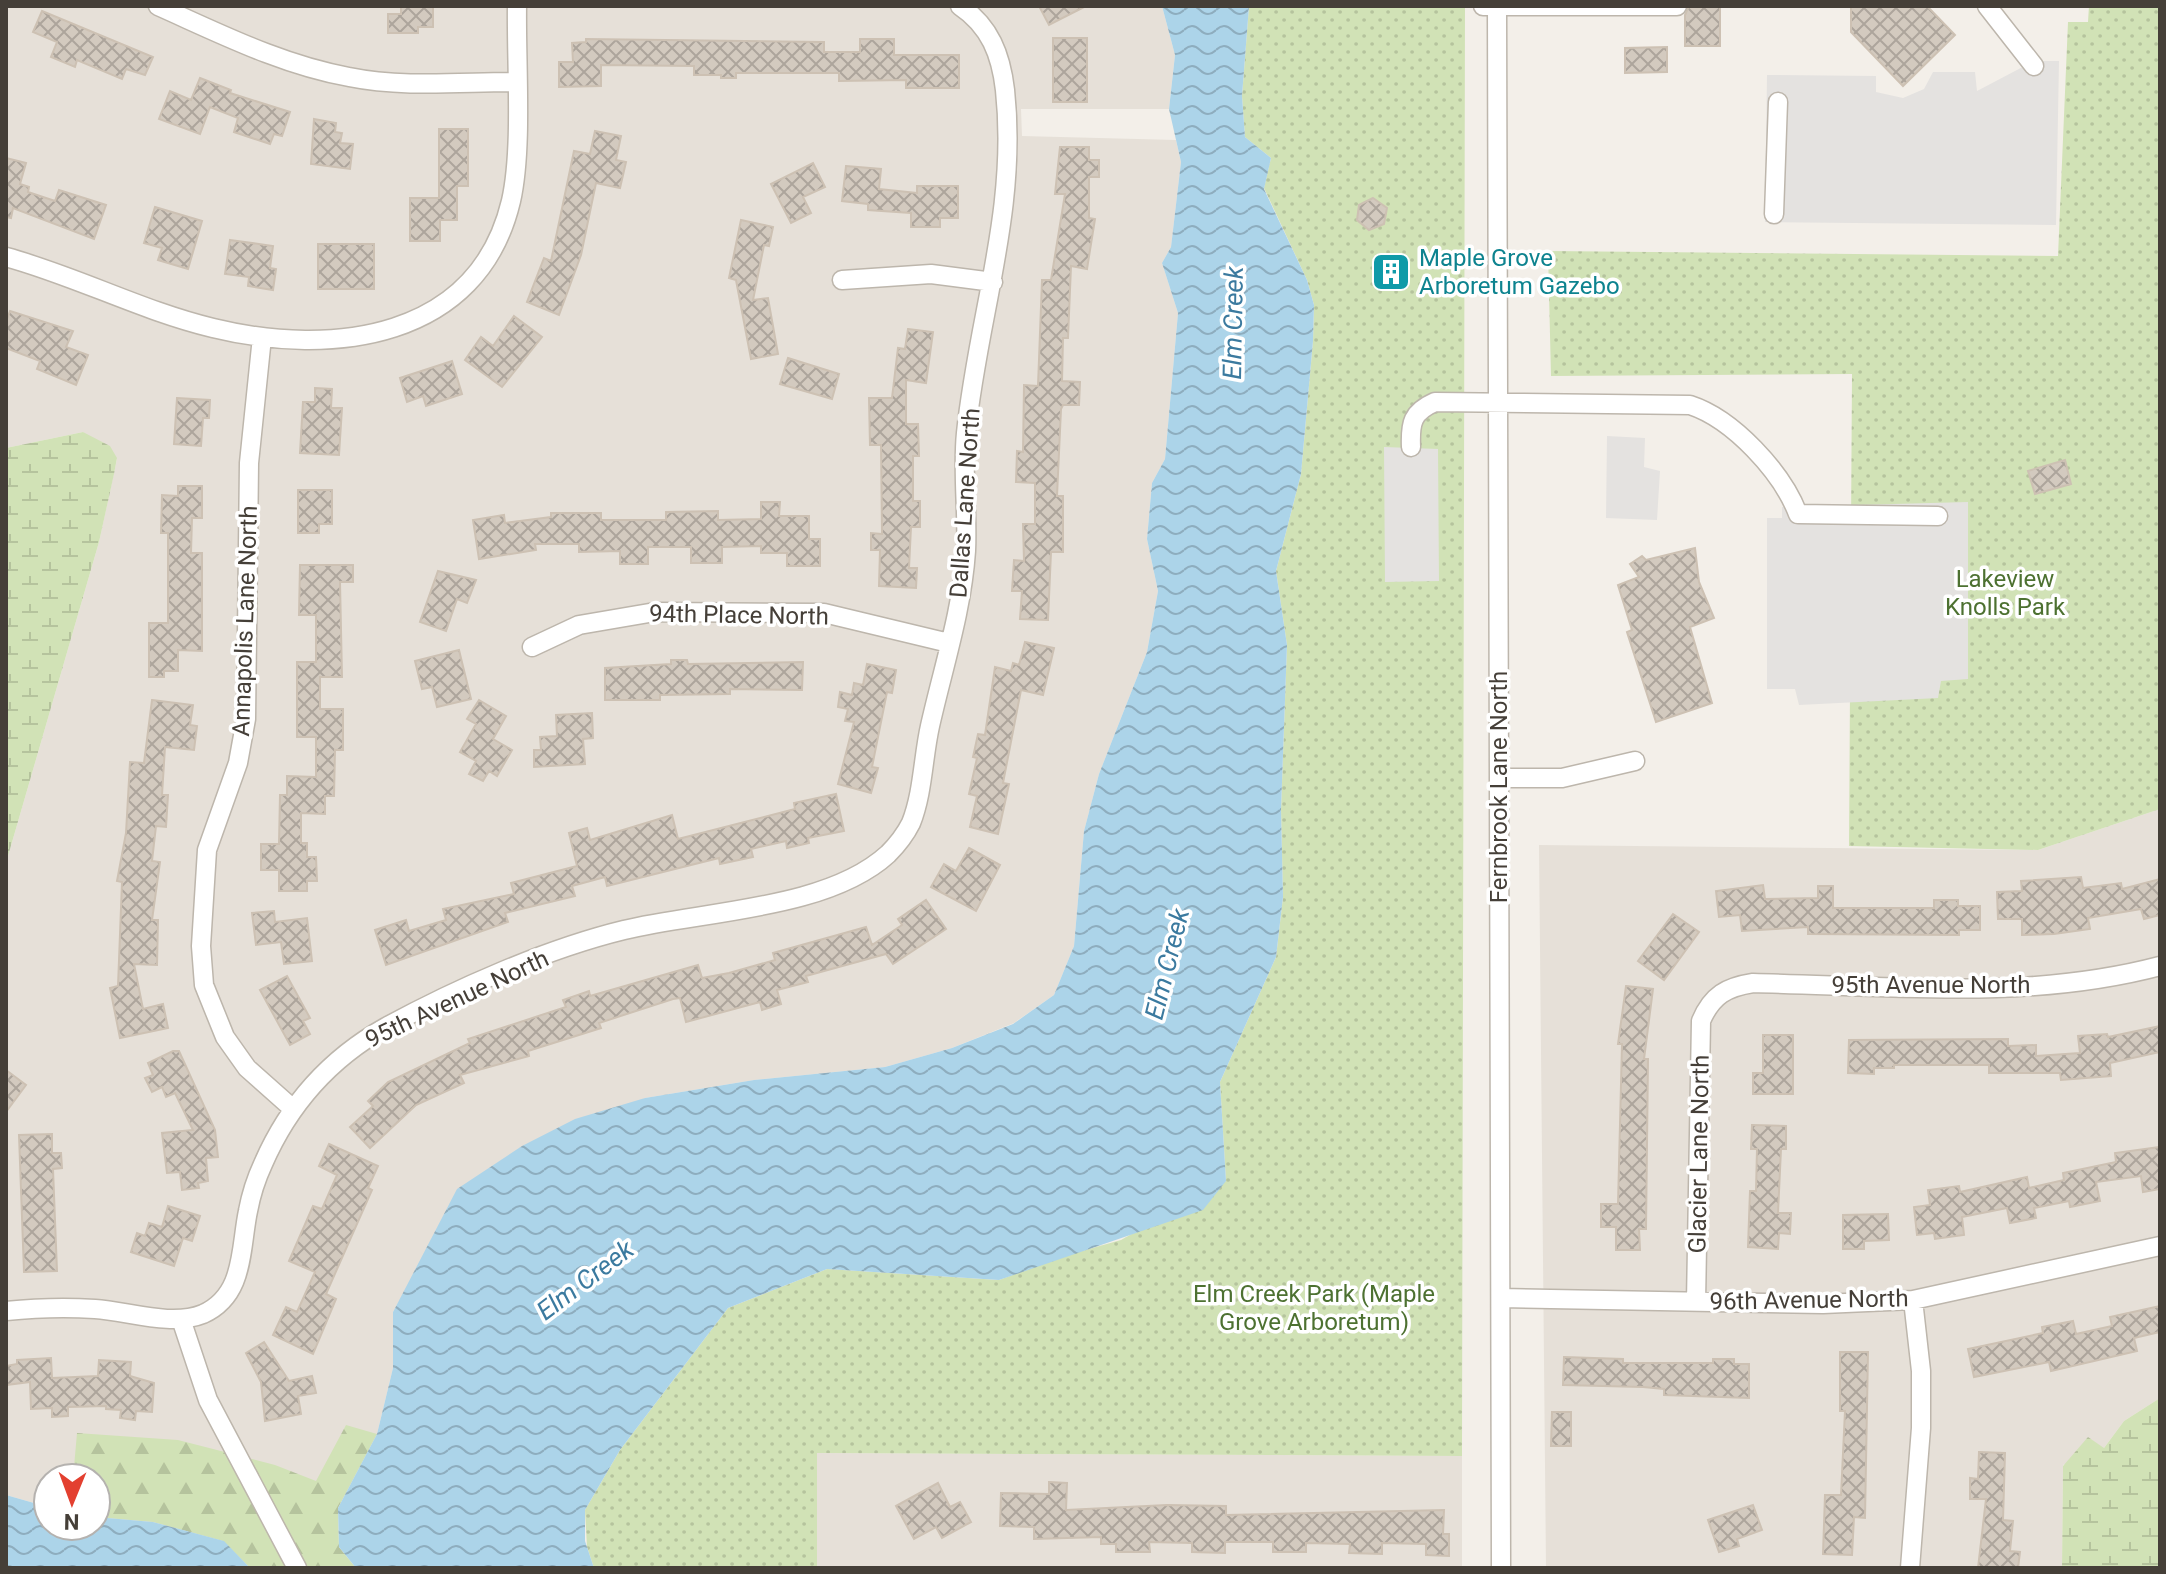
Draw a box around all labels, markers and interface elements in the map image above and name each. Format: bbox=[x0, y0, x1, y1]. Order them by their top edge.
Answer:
place label: Maple Grove Arboretum Gazebo bbox=[1419, 244, 1620, 300]
building icon: Maple Grove Arboretum Gazebo bbox=[1370, 251, 1412, 293]
water label: Elm Creek bbox=[1217, 265, 1249, 380]
street label: Dallas Lane North bbox=[944, 407, 986, 599]
street label: Annapolis Lane North bbox=[227, 505, 263, 737]
park label: Lakeview Knolls Park bbox=[1945, 565, 2066, 621]
street label: 94th Place North bbox=[649, 599, 829, 631]
street label: Fernbrook Lane North bbox=[1485, 671, 1513, 903]
water label: Elm Creek bbox=[1139, 904, 1196, 1023]
street label: 95th Avenue North bbox=[361, 944, 553, 1054]
street label: 95th Avenue North bbox=[1831, 971, 2031, 999]
street label: Glacier Lane North bbox=[1683, 1054, 1715, 1254]
water label: Elm Creek bbox=[531, 1233, 640, 1326]
park label: Elm Creek Park (Maple Grove Arboretum) bbox=[1193, 1280, 1435, 1336]
street label: 96th Avenue North bbox=[1709, 1284, 1909, 1316]
north arrow bbox=[32, 1462, 112, 1542]
text: N bbox=[64, 1509, 80, 1534]

